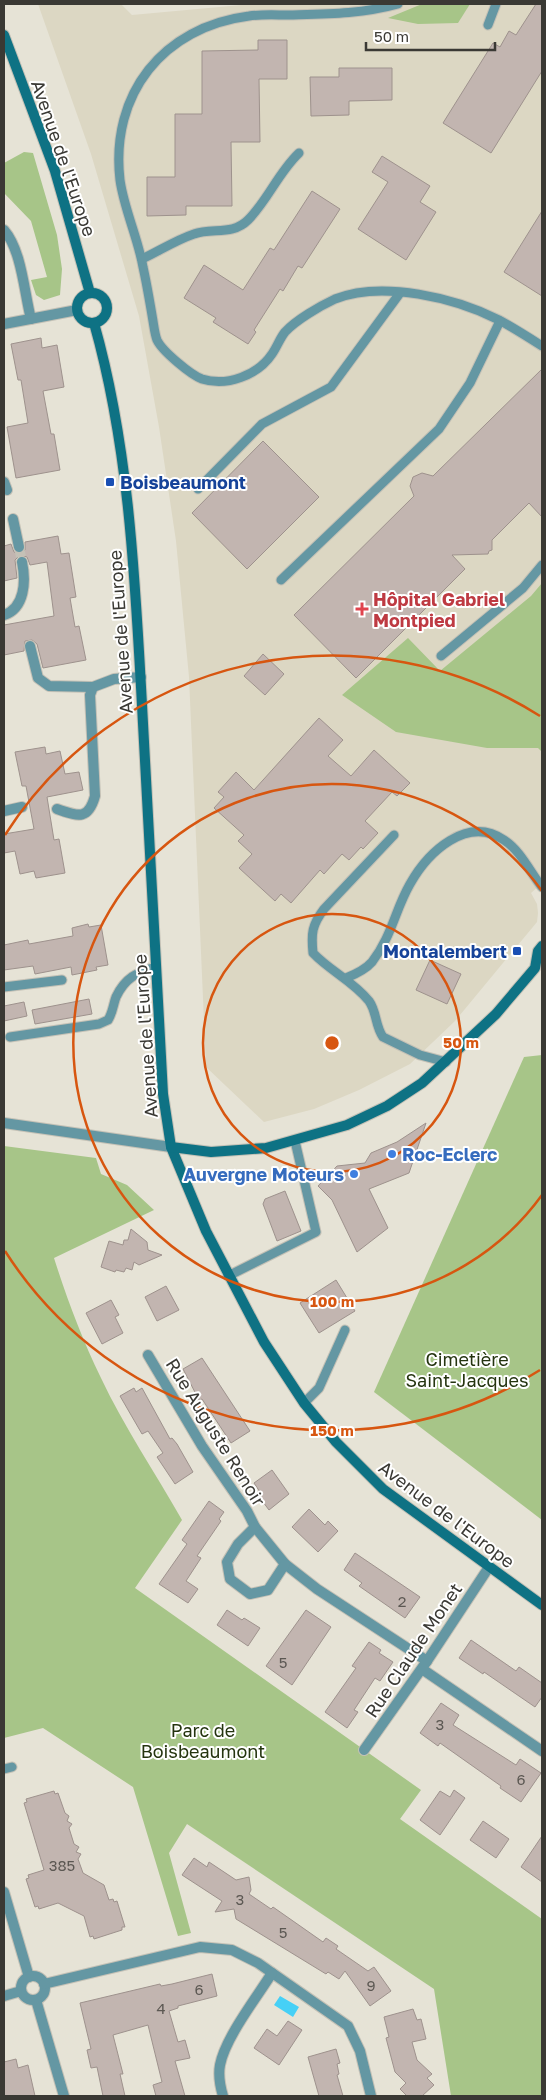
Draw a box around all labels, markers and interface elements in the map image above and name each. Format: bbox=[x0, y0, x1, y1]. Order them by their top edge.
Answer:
scale bar bbox=[366, 20, 495, 52]
text: 50 m bbox=[374, 27, 409, 45]
street label: Avenue de l'Europe bbox=[27, 77, 101, 239]
place label: Boisbeaumont bbox=[120, 471, 246, 493]
marker: Boisbeaumont bbox=[104, 476, 116, 488]
street label: Avenue de l'Europe bbox=[103, 549, 137, 715]
place label: Hôpital Gabriel Montpied bbox=[373, 588, 505, 631]
marker: Hôpital Gabriel Montpied bbox=[355, 602, 369, 616]
place label: Montalembert bbox=[383, 940, 507, 962]
marker: Montalembert bbox=[511, 945, 523, 957]
street label: Avenue de l'Europe bbox=[128, 953, 162, 1119]
text: 50 m bbox=[443, 1033, 479, 1051]
centre of rings bbox=[323, 1034, 341, 1052]
place label: Roc-Eclerc bbox=[402, 1143, 497, 1165]
marker: Roc-Eclerc bbox=[386, 1148, 398, 1160]
place label: Auvergne Moteurs bbox=[184, 1163, 344, 1185]
marker: Auvergne Moteurs bbox=[348, 1168, 360, 1180]
text: 100 m bbox=[310, 1292, 354, 1310]
park label: Cimetière Saint-Jacques bbox=[406, 1348, 529, 1391]
street label: Rue Auguste Renoir bbox=[162, 1354, 270, 1510]
text: 150 m bbox=[310, 1421, 354, 1439]
street label: Avenue de l'Europe bbox=[375, 1456, 519, 1572]
street label: Rue Claude Monet bbox=[360, 1578, 466, 1722]
house number: 2 bbox=[398, 1592, 406, 1610]
house number: 5 bbox=[279, 1653, 287, 1671]
house number: 3 bbox=[436, 1715, 444, 1733]
park label: Parc de Boisbeaumont bbox=[141, 1719, 265, 1762]
house number: 6 bbox=[516, 1770, 526, 1788]
house number: 385 bbox=[49, 1856, 75, 1874]
house number: 3 bbox=[236, 1890, 244, 1908]
house number: 5 bbox=[279, 1923, 287, 1941]
house number: 9 bbox=[366, 1976, 376, 1994]
house number: 6 bbox=[194, 1980, 204, 1998]
house number: 4 bbox=[156, 1999, 166, 2017]

